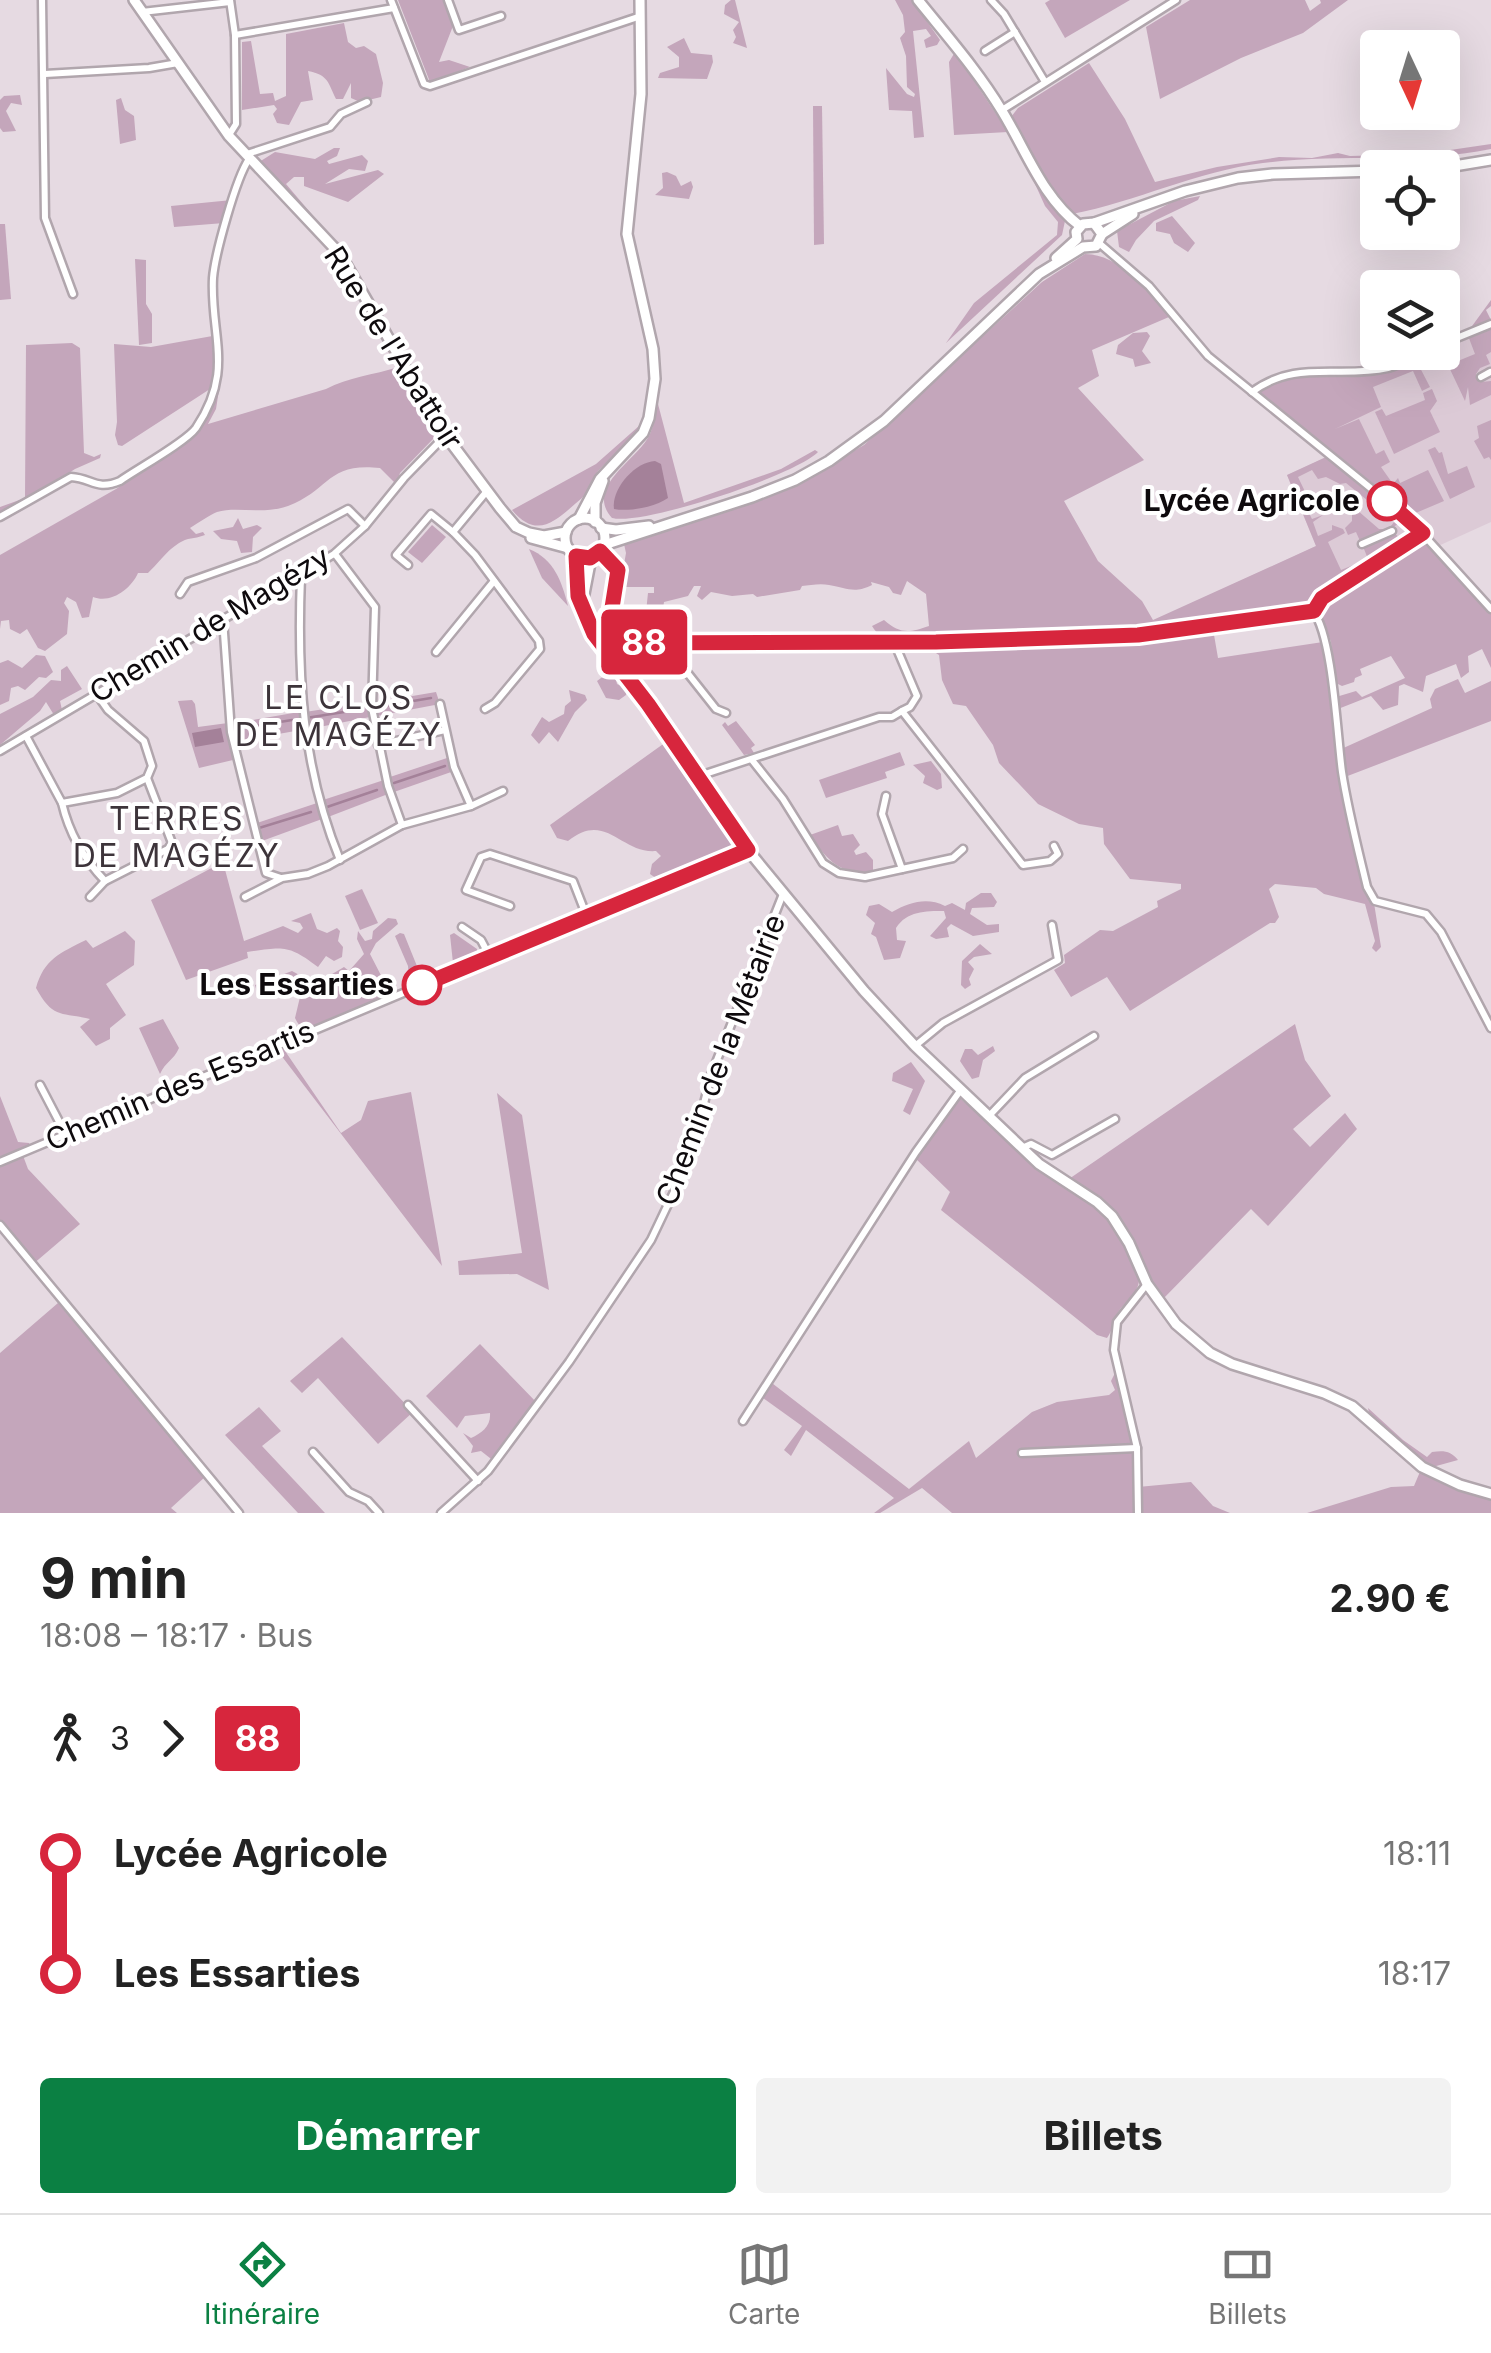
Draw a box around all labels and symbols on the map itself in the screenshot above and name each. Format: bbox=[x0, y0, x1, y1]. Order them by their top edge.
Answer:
north arrow bbox=[1360, 30, 1460, 130]
street label: Rue de l'Abattoir bbox=[317, 239, 471, 456]
place label: Lycée Agricole bbox=[1144, 482, 1360, 518]
marker: Lycée Agricole bbox=[1368, 482, 1406, 520]
street label: Chemin de Magézy bbox=[83, 538, 336, 710]
line badge: 88 bbox=[599, 610, 689, 674]
district label: LE CLOS DE MAGÉZY bbox=[235, 678, 443, 754]
district label: TERRES DE MAGÉZY bbox=[73, 799, 281, 875]
street label: Chemin de la Métairie bbox=[648, 909, 792, 1210]
place label: Les Essarties bbox=[199, 966, 394, 1002]
marker: Les Essarties bbox=[403, 966, 441, 1004]
street label: Chemin des Essartis bbox=[40, 1012, 319, 1158]

